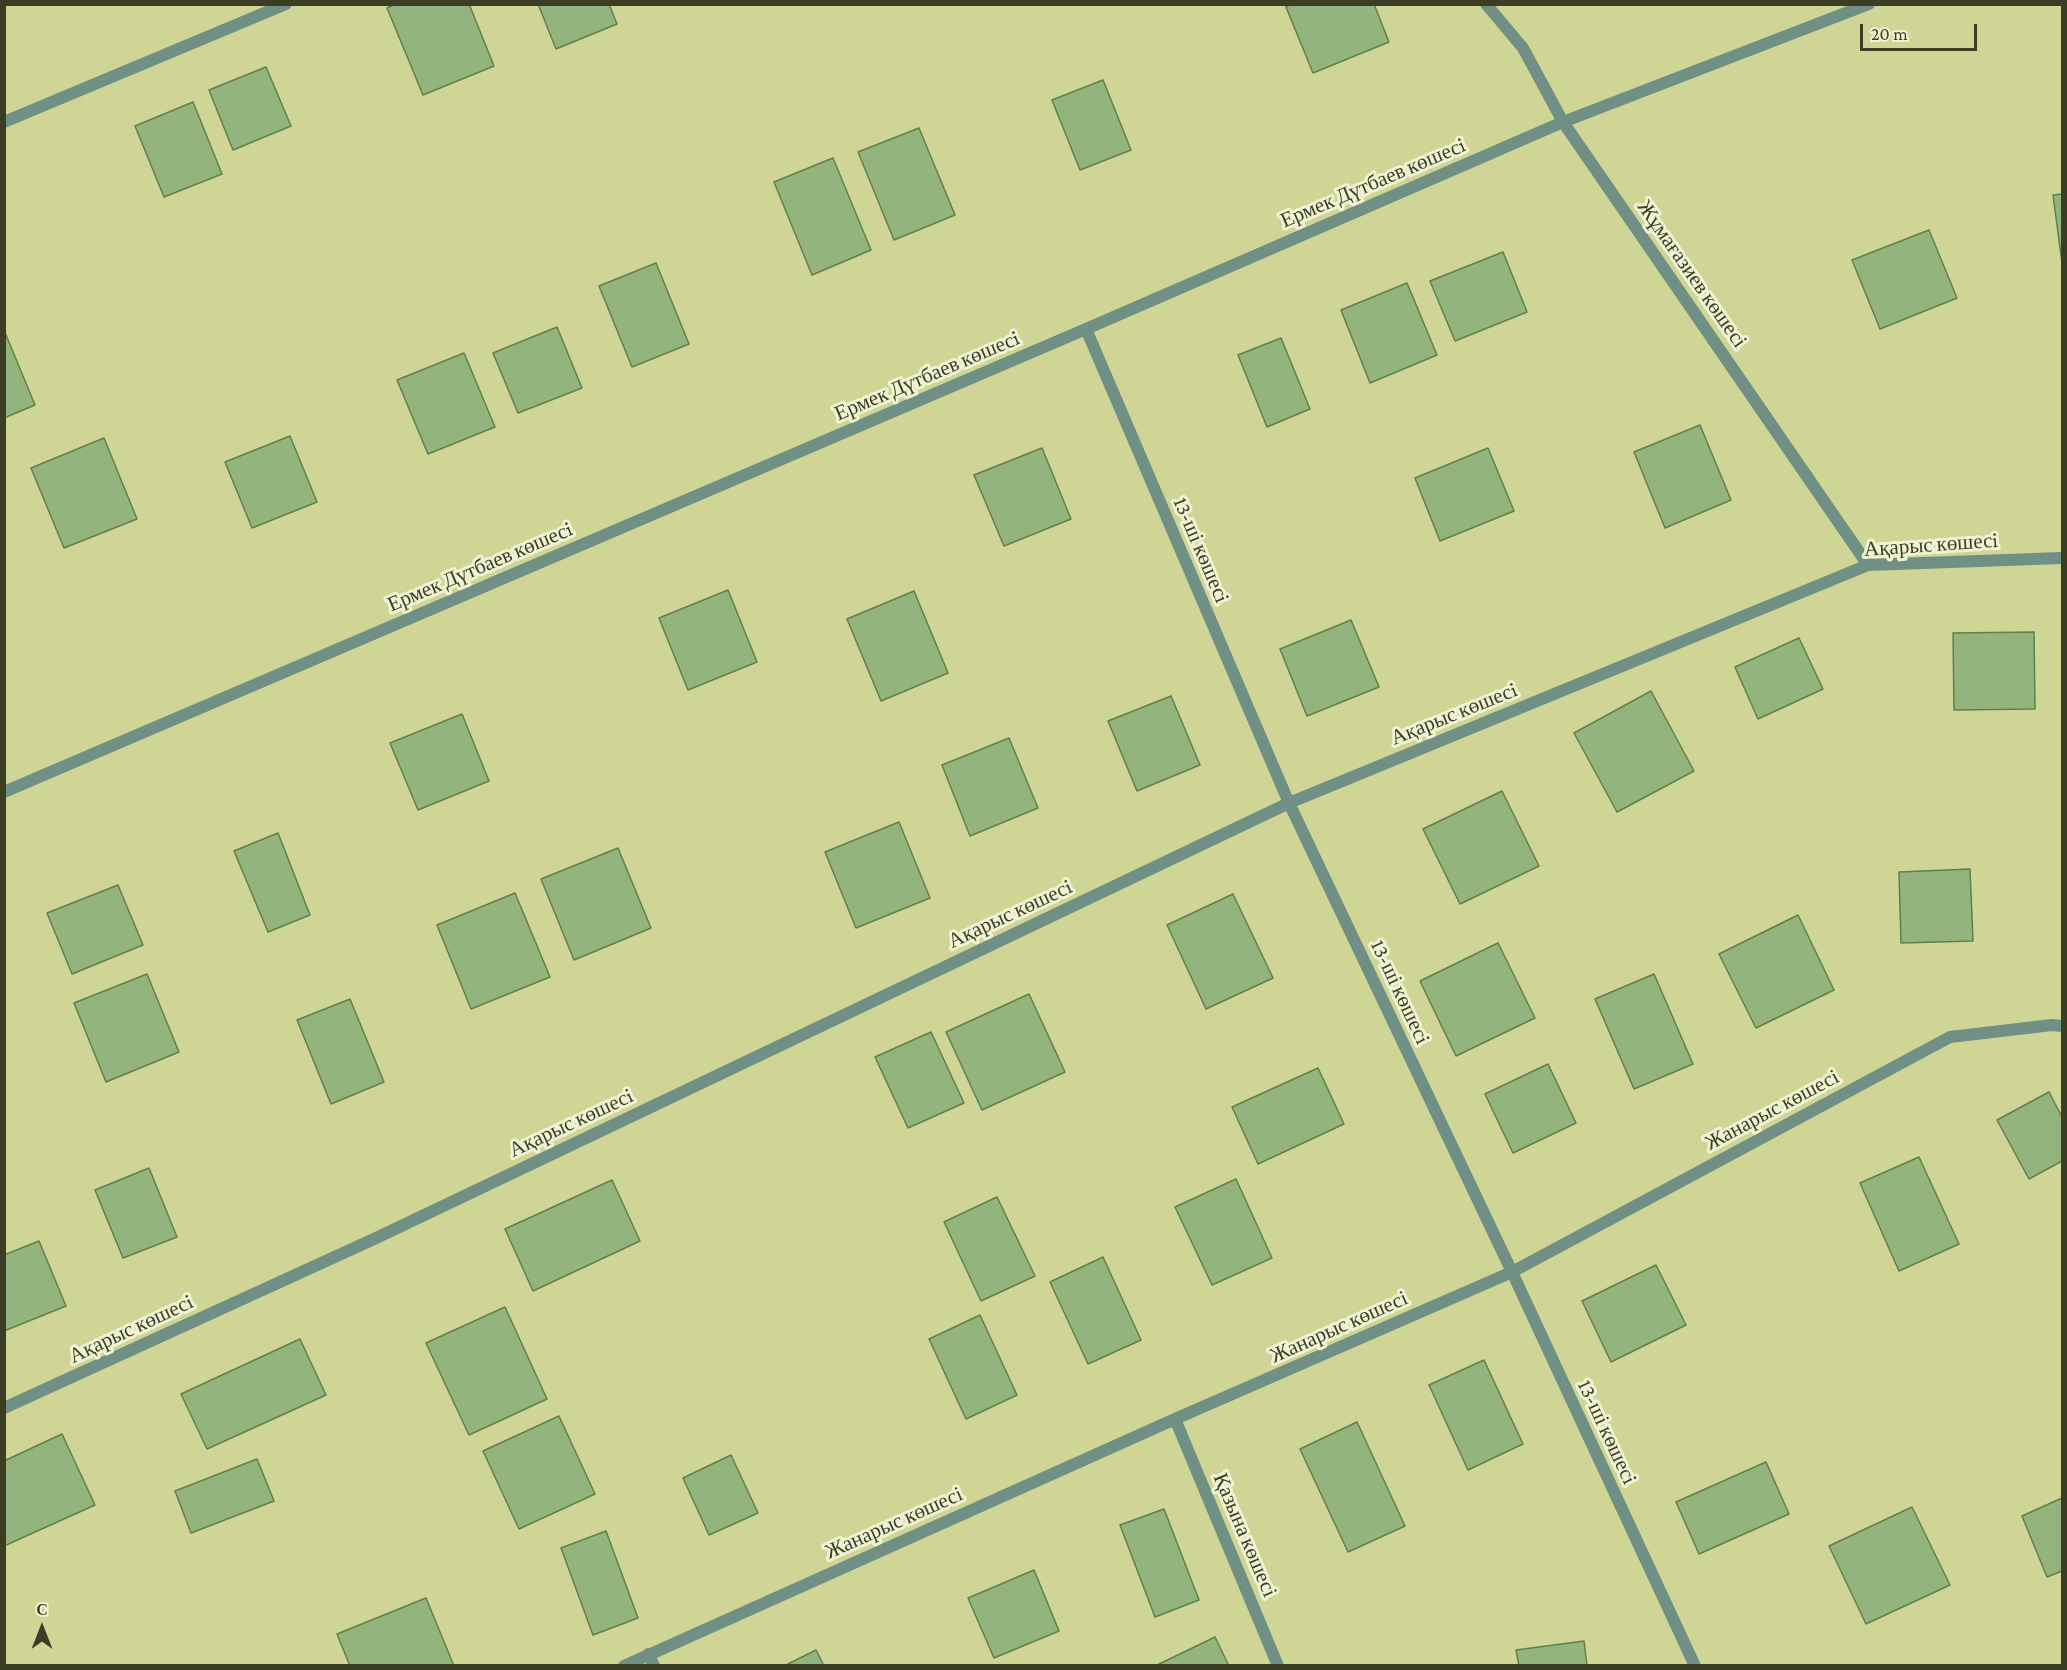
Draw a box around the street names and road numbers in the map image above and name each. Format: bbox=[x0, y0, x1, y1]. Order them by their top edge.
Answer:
street label: Ермек Дүтбаев көшесi bbox=[1277, 133, 1469, 233]
street label: Жұмағазиев көшесі bbox=[1632, 195, 1752, 353]
street label: Ермек Дүтбаев көшесi bbox=[831, 326, 1023, 426]
street label: 13-ші көшесi bbox=[1168, 493, 1234, 607]
street label: Ермек Дүтбаев көшесi bbox=[384, 517, 576, 617]
street label: Ақарыс көшесi bbox=[1863, 528, 1999, 562]
street label: Ақарыс көшесi bbox=[1387, 677, 1521, 751]
street label: Ақарыс көшесi bbox=[944, 874, 1076, 954]
street label: 13-ші көшесi bbox=[1365, 936, 1435, 1048]
street label: Жанарыс көшесі bbox=[1701, 1064, 1843, 1156]
street label: Ақарыс көшесi bbox=[505, 1083, 637, 1163]
street label: Жанарыс көшесі bbox=[1266, 1285, 1412, 1369]
street label: Ақарыс көшесi bbox=[65, 1289, 197, 1369]
street label: 13-ші көшесi bbox=[1572, 1376, 1642, 1488]
street label: Қазына көшесі bbox=[1208, 1469, 1282, 1601]
street label: Жанарыс көшесі bbox=[821, 1481, 967, 1565]

